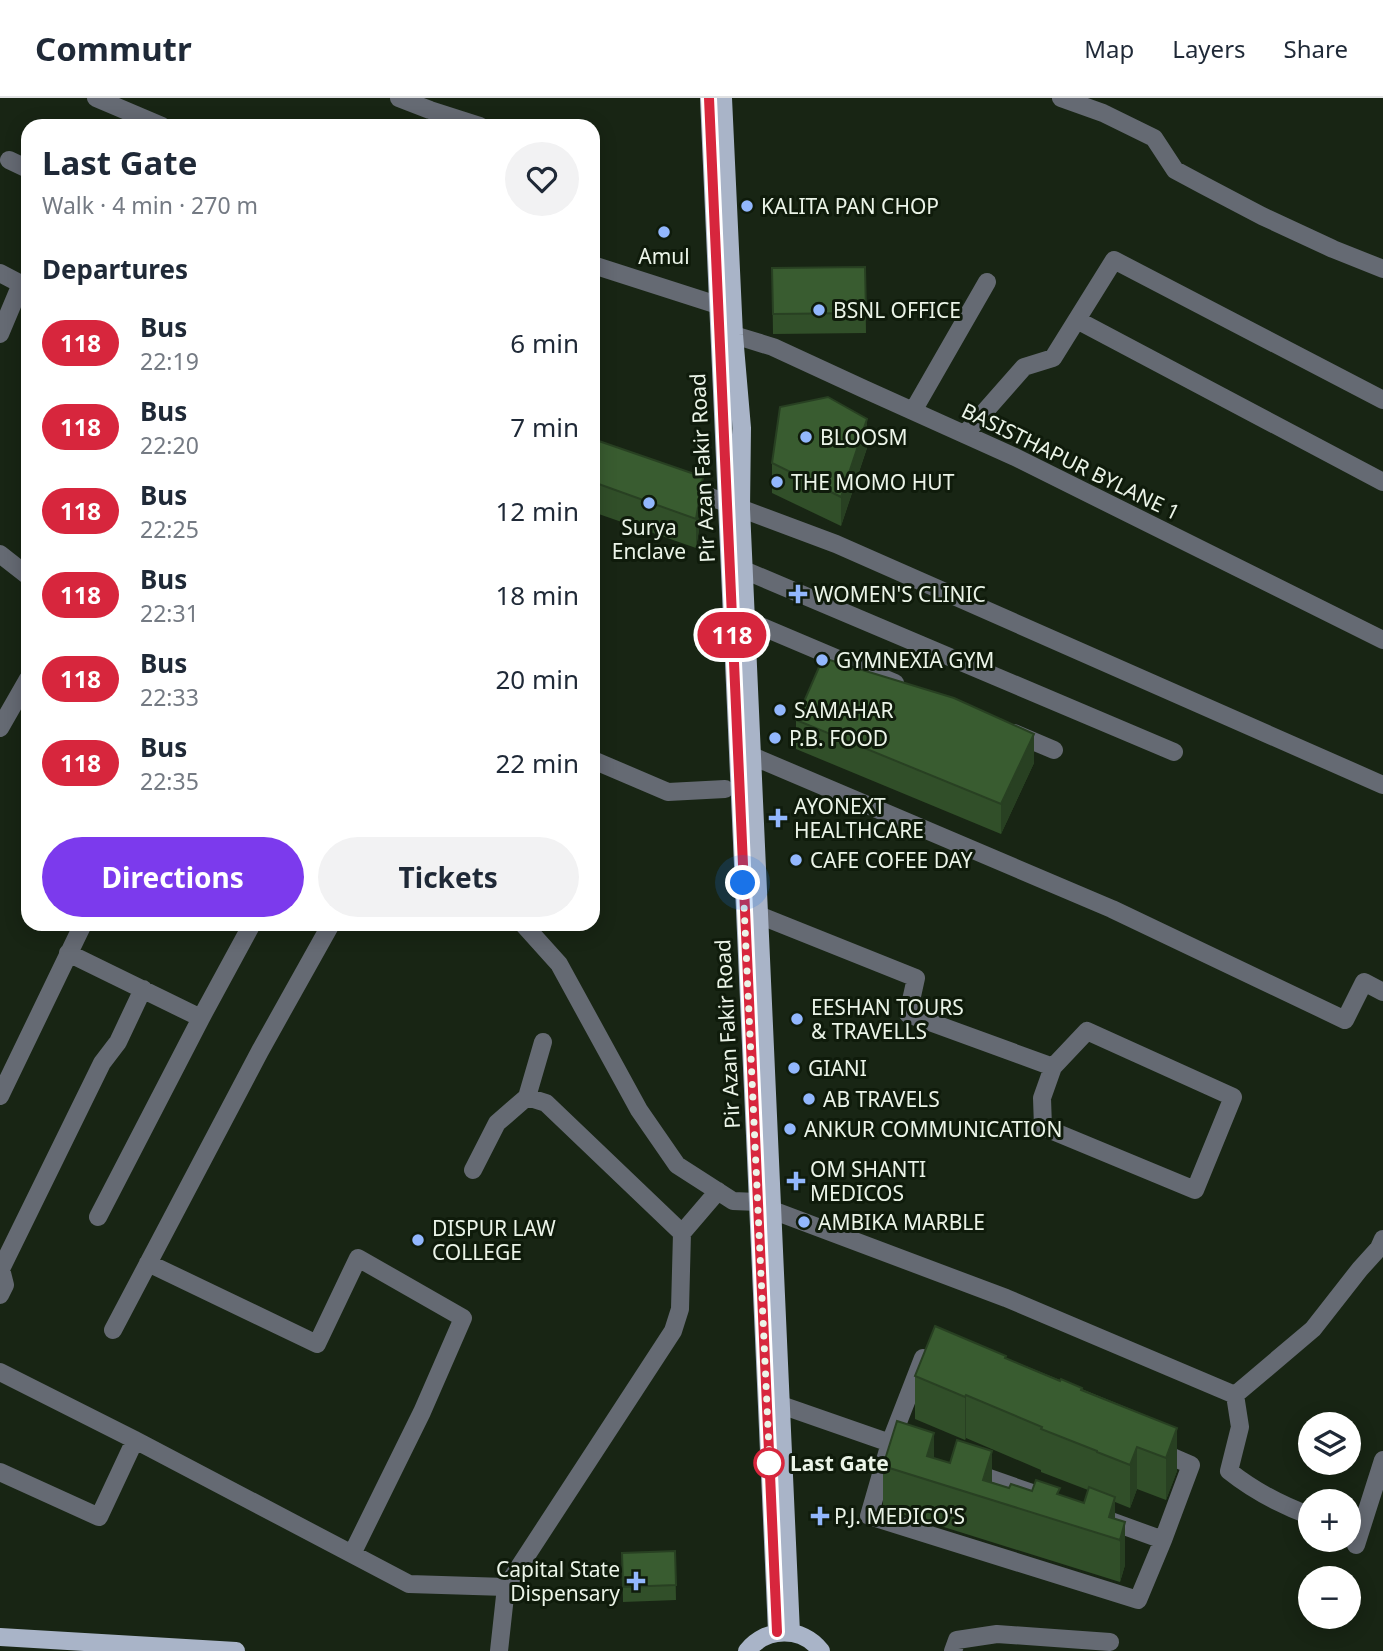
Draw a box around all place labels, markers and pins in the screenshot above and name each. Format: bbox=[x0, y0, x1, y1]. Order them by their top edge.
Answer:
place label: KALITA PAN CHOP bbox=[761, 192, 939, 220]
marker: KALITA PAN CHOP bbox=[739, 198, 755, 214]
marker: Amul bbox=[656, 224, 672, 240]
place label: Amul bbox=[638, 242, 690, 270]
place label: BSNL OFFICE bbox=[833, 296, 961, 324]
marker: BSNL OFFICE bbox=[811, 302, 827, 318]
place label: BLOOSM bbox=[820, 423, 908, 451]
marker: BLOOSM bbox=[798, 429, 814, 445]
place label: THE MOMO HUT bbox=[791, 468, 955, 496]
marker: THE MOMO HUT bbox=[769, 474, 785, 490]
marker: Surya Enclave bbox=[641, 495, 657, 511]
place label: Surya Enclave bbox=[612, 513, 686, 565]
place label: WOMEN'S CLINIC bbox=[814, 580, 986, 608]
marker: WOMEN'S CLINIC bbox=[788, 584, 808, 604]
place label: GYMNEXIA GYM bbox=[836, 646, 994, 674]
marker: GYMNEXIA GYM bbox=[814, 652, 830, 668]
place label: SAMAHAR bbox=[794, 696, 893, 724]
marker: SAMAHAR bbox=[772, 702, 788, 718]
place label: P.B. FOOD bbox=[789, 724, 888, 752]
marker: P.B. FOOD bbox=[767, 730, 783, 746]
place label: AYONEXT HEALTHCARE bbox=[794, 792, 924, 844]
marker: AYONEXT HEALTHCARE bbox=[768, 808, 788, 828]
place label: CAFE COFEE DAY bbox=[810, 846, 973, 874]
marker: CAFE COFEE DAY bbox=[788, 852, 804, 868]
place label: EESHAN TOURS & TRAVELLS bbox=[811, 993, 964, 1045]
marker: EESHAN TOURS & TRAVELLS bbox=[789, 1011, 805, 1027]
place label: GIANI bbox=[808, 1054, 867, 1082]
marker: GIANI bbox=[786, 1060, 802, 1076]
place label: AB TRAVELS bbox=[823, 1085, 940, 1113]
marker: AB TRAVELS bbox=[801, 1091, 817, 1107]
place label: ANKUR COMMUNICATION bbox=[804, 1115, 1062, 1143]
marker: ANKUR COMMUNICATION bbox=[782, 1121, 798, 1137]
place label: OM SHANTI MEDICOS bbox=[810, 1155, 926, 1207]
marker: OM SHANTI MEDICOS bbox=[788, 1173, 804, 1189]
place label: AMBIKA MARBLE bbox=[818, 1208, 985, 1236]
place label: DISPUR LAW COLLEGE bbox=[432, 1214, 556, 1266]
marker: AMBIKA MARBLE bbox=[796, 1214, 812, 1230]
marker: DISPUR LAW COLLEGE bbox=[410, 1232, 426, 1248]
marker: Last Gate bbox=[754, 1448, 784, 1478]
place label: Last Gate bbox=[790, 1449, 889, 1477]
place label: P.J. MEDICO'S bbox=[834, 1502, 965, 1530]
marker: P.J. MEDICO'S bbox=[812, 1508, 828, 1524]
place label: Capital State Dispensary bbox=[496, 1555, 620, 1607]
marker: Capital State Dispensary bbox=[626, 1571, 646, 1591]

